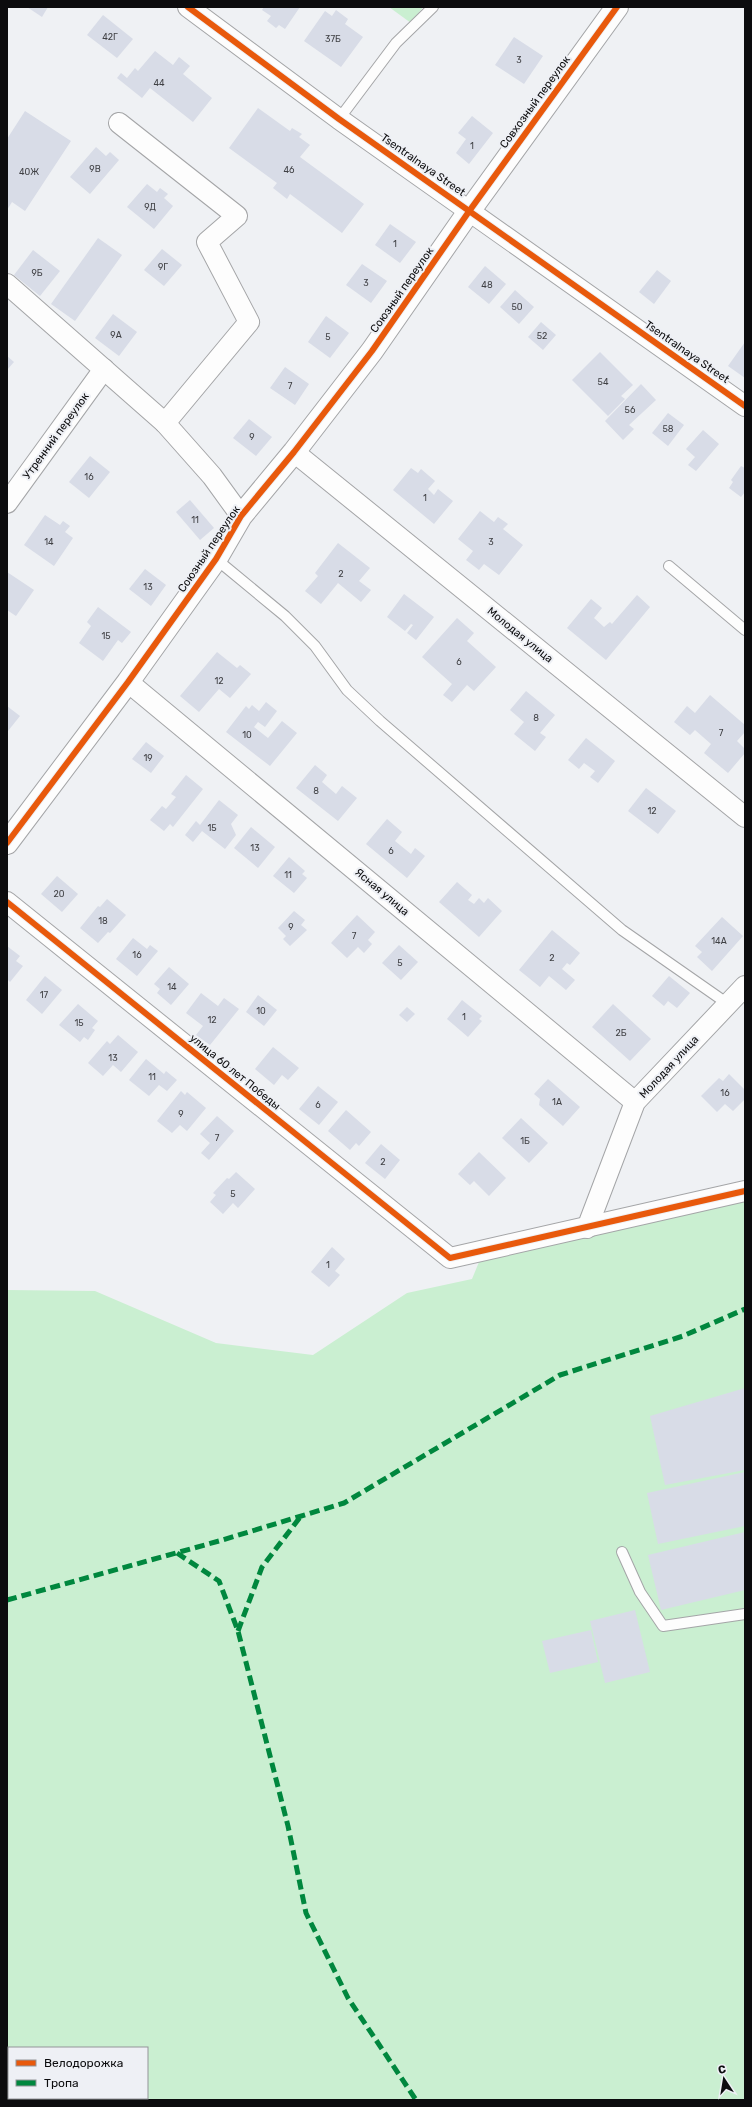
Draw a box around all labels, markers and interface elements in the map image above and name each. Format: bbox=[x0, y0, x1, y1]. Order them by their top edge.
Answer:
house number: 42Г bbox=[102, 32, 118, 42]
house number: 37Б bbox=[325, 34, 341, 44]
street label: Совхозный переулок bbox=[497, 53, 573, 151]
house number: 3 bbox=[516, 55, 522, 65]
house number: 44 bbox=[153, 78, 165, 88]
street label: Tsentralnaya Street bbox=[378, 131, 468, 199]
house number: 1 bbox=[470, 141, 474, 151]
house number: 9В bbox=[89, 164, 101, 174]
house number: 46 bbox=[283, 165, 295, 175]
house number: 40Ж bbox=[19, 167, 39, 177]
house number: 9Д bbox=[144, 202, 156, 212]
house number: 1 bbox=[393, 239, 397, 249]
street label: Союзный переулок bbox=[368, 245, 436, 335]
house number: 9Г bbox=[158, 262, 168, 272]
house number: 9Б bbox=[31, 268, 43, 278]
house number: 3 bbox=[363, 278, 369, 288]
house number: 48 bbox=[481, 280, 493, 290]
house number: 50 bbox=[511, 302, 523, 312]
street label: Tsentralnaya Street bbox=[642, 318, 732, 386]
house number: 9А bbox=[110, 330, 122, 340]
house number: 52 bbox=[537, 331, 547, 341]
house number: 5 bbox=[325, 332, 331, 342]
house number: 54 bbox=[598, 377, 609, 387]
house number: 7 bbox=[288, 381, 293, 391]
street label: Утренний переулок bbox=[20, 390, 92, 482]
house number: 56 bbox=[625, 405, 636, 415]
house number: 58 bbox=[662, 424, 674, 434]
house number: 9 bbox=[249, 432, 255, 442]
house number: 16 bbox=[84, 472, 94, 482]
house number: 1 bbox=[423, 493, 427, 503]
street label: Союзный переулок bbox=[175, 503, 243, 595]
house number: 11 bbox=[191, 515, 199, 525]
house number: 14 bbox=[44, 537, 54, 547]
house number: 3 bbox=[488, 537, 494, 547]
house number: 2 bbox=[338, 569, 344, 579]
house number: 13 bbox=[143, 582, 153, 592]
street label: Молодая улица bbox=[485, 605, 555, 665]
house number: 15 bbox=[101, 631, 111, 641]
house number: 6 bbox=[456, 657, 462, 667]
house number: 12 bbox=[214, 676, 224, 686]
house number: 8 bbox=[533, 713, 539, 723]
house number: 7 bbox=[719, 728, 724, 738]
house number: 10 bbox=[242, 730, 252, 740]
house number: 19 bbox=[143, 753, 153, 763]
house number: 8 bbox=[313, 786, 319, 796]
house number: 12 bbox=[647, 806, 657, 816]
house number: 15 bbox=[207, 823, 217, 833]
house number: 13 bbox=[250, 843, 260, 853]
house number: 6 bbox=[388, 846, 394, 856]
street label: Ясная улица bbox=[352, 866, 412, 918]
house number: 11 bbox=[284, 870, 292, 880]
house number: 20 bbox=[54, 889, 65, 899]
house number: 18 bbox=[98, 916, 108, 926]
house number: 9 bbox=[288, 922, 294, 932]
house number: 7 bbox=[352, 931, 357, 941]
house number: 14А bbox=[711, 936, 727, 946]
house number: 16 bbox=[132, 950, 142, 960]
house number: 2 bbox=[549, 953, 555, 963]
house number: 5 bbox=[397, 958, 403, 968]
house number: 14 bbox=[167, 982, 177, 992]
house number: 17 bbox=[40, 990, 49, 1000]
house number: 10 bbox=[256, 1006, 266, 1016]
house number: 1 bbox=[462, 1012, 466, 1022]
house number: 12 bbox=[207, 1015, 217, 1025]
house number: 15 bbox=[74, 1018, 84, 1028]
house number: 2Б bbox=[615, 1028, 627, 1038]
street label: улица 60 лет Победы bbox=[187, 1032, 283, 1112]
street label: Молодая улица bbox=[637, 1033, 701, 1101]
house number: 13 bbox=[108, 1053, 118, 1063]
house number: 11 bbox=[148, 1072, 156, 1082]
house number: 16 bbox=[720, 1088, 730, 1098]
house number: 1А bbox=[552, 1097, 562, 1107]
house number: 6 bbox=[315, 1100, 321, 1110]
house number: 9 bbox=[178, 1109, 184, 1119]
house number: 7 bbox=[215, 1133, 220, 1143]
house number: 1Б bbox=[520, 1136, 530, 1146]
house number: 2 bbox=[380, 1157, 386, 1167]
house number: 5 bbox=[230, 1189, 236, 1199]
house number: 1 bbox=[326, 1260, 330, 1270]
legend bbox=[8, 2047, 148, 2099]
text: Велодорожка bbox=[44, 2056, 123, 2070]
north arrow bbox=[704, 2059, 744, 2099]
text: С bbox=[717, 2062, 727, 2077]
text: Тропа bbox=[44, 2076, 79, 2090]

